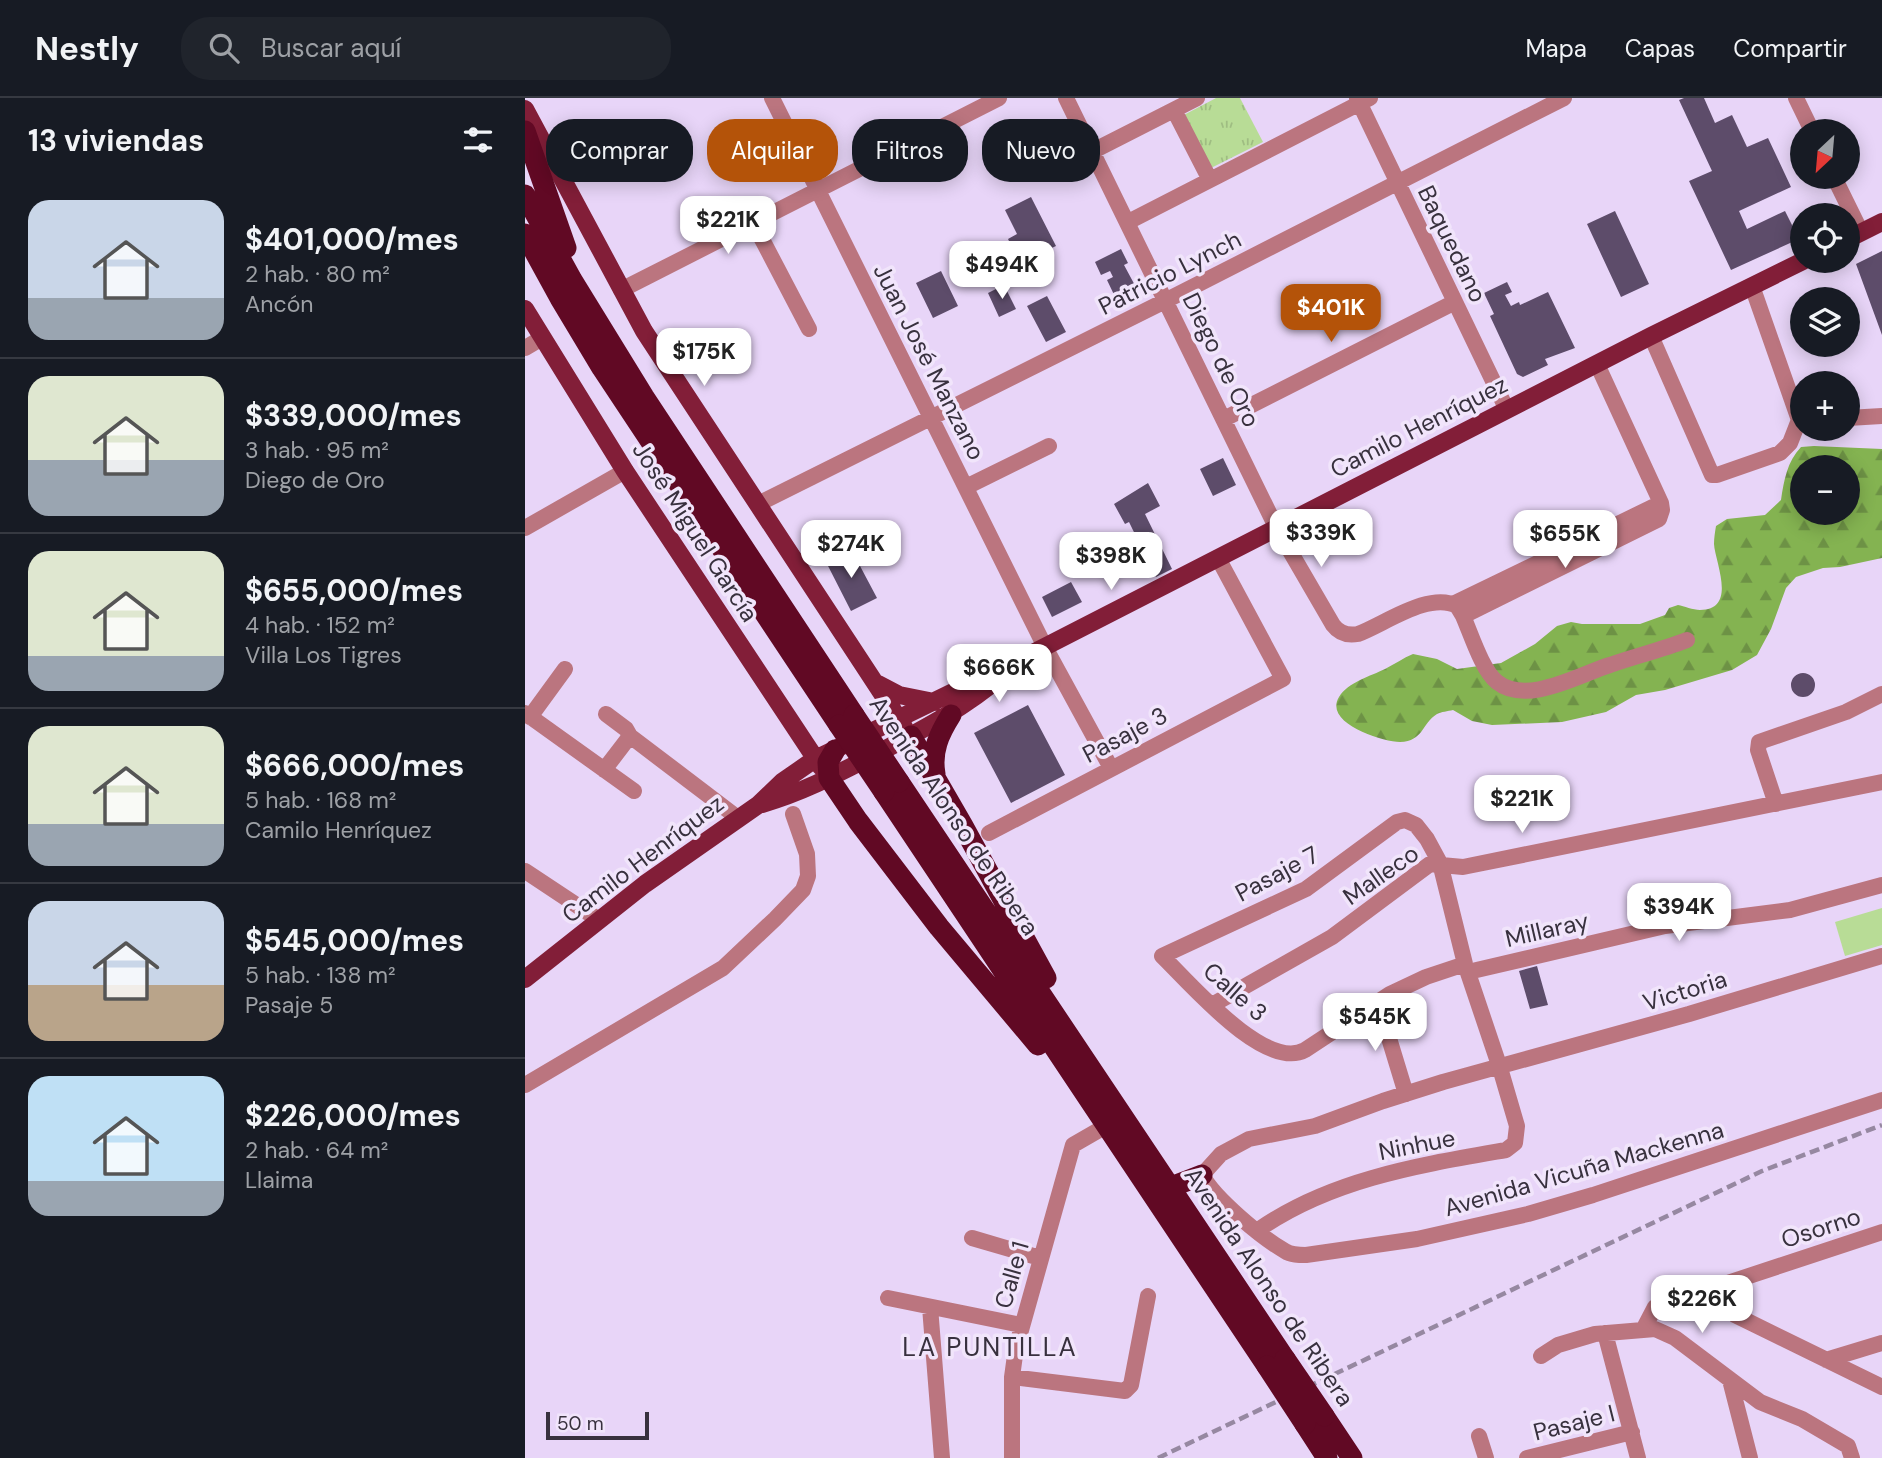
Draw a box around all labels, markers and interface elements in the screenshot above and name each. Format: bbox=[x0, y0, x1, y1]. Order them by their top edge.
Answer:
search box bbox=[181, 17, 671, 80]
text: Nestly bbox=[35, 27, 139, 70]
icon: search bbox=[205, 29, 243, 67]
text: Buscar aquí bbox=[261, 31, 401, 65]
text: Mapa bbox=[1525, 33, 1587, 64]
text: Capas bbox=[1625, 33, 1695, 64]
text: Compartir bbox=[1733, 33, 1847, 64]
chip: Comprar bbox=[546, 119, 693, 182]
chip: Alquilar bbox=[707, 119, 838, 182]
chip: Filtros bbox=[852, 119, 968, 182]
chip: Nuevo bbox=[982, 119, 1100, 182]
north arrow bbox=[1790, 119, 1860, 189]
map controls bbox=[1790, 119, 1860, 525]
text: 13 viviendas bbox=[28, 121, 204, 160]
icon: filters bbox=[459, 121, 497, 159]
street label: Baquedano bbox=[1411, 180, 1494, 307]
pin: $221K bbox=[679, 197, 777, 256]
button: locate bbox=[1790, 203, 1860, 273]
text: $221K bbox=[696, 204, 760, 234]
text: $401,000/mes bbox=[245, 220, 459, 259]
street label: Patricio Lynch bbox=[1093, 223, 1246, 322]
icon: home bbox=[84, 228, 168, 312]
pin: $494K bbox=[953, 242, 1051, 301]
text: $494K bbox=[965, 249, 1039, 279]
street label: Juan José Manzano bbox=[867, 258, 992, 465]
text: 2 hab. · 80 m² bbox=[245, 259, 390, 289]
pin: $401K bbox=[1282, 285, 1380, 344]
button: layers bbox=[1790, 287, 1860, 357]
street label: Diego de Oro bbox=[1176, 288, 1267, 432]
text: Ancón bbox=[245, 289, 313, 319]
text: $401K bbox=[1297, 292, 1365, 322]
pin: $175K bbox=[655, 328, 753, 388]
text: $175K bbox=[672, 336, 736, 366]
street label: Camilo Henríquez bbox=[1325, 369, 1513, 485]
button: + bbox=[1790, 371, 1860, 441]
text: $339,000/mes bbox=[245, 396, 462, 435]
icon: home bbox=[84, 404, 168, 488]
text: 3 hab. · 95 m² bbox=[245, 435, 389, 465]
street label: José Miguel García bbox=[626, 436, 765, 628]
button: − bbox=[1790, 455, 1860, 525]
text: Diego de Oro bbox=[245, 465, 385, 495]
pin: $339K bbox=[1272, 510, 1370, 569]
pin: $655K bbox=[1516, 510, 1614, 570]
text: $339K bbox=[1286, 517, 1356, 547]
text: $655K bbox=[1529, 518, 1601, 548]
pin: $274K bbox=[802, 520, 900, 580]
text: $274K bbox=[817, 528, 885, 558]
pin: $398K bbox=[1062, 532, 1160, 592]
text: $398K bbox=[1075, 540, 1147, 570]
text: $655,000/mes bbox=[245, 571, 463, 610]
icon: home bbox=[84, 579, 168, 663]
text: 4 hab. · 152 m² bbox=[245, 610, 395, 640]
text: Villa Los Tigres bbox=[245, 640, 402, 670]
pin: $666K bbox=[950, 644, 1048, 704]
text: $666K bbox=[963, 652, 1035, 682]
street label: Avenida Alonso de Ribera bbox=[863, 690, 1046, 941]
street label: Pasaje 3 bbox=[1077, 699, 1172, 770]
text: $666,000/mes bbox=[245, 746, 464, 785]
icon: home bbox=[84, 754, 168, 838]
pin: $221K bbox=[1473, 776, 1571, 835]
text: $221K bbox=[1490, 783, 1554, 813]
text: 5 hab. · 168 m² bbox=[245, 785, 396, 815]
street label: Camilo Henríquez bbox=[556, 788, 730, 930]
text: Camilo Henríquez bbox=[245, 815, 432, 845]
street label: Malleco bbox=[1337, 837, 1425, 912]
street label: Pasaje 7 bbox=[1230, 839, 1324, 908]
pin: $394K bbox=[1630, 884, 1728, 943]
text: $394K bbox=[1643, 891, 1715, 921]
street label: Millaray bbox=[1502, 905, 1592, 954]
text: $545,000/mes bbox=[245, 921, 464, 960]
icon: home bbox=[84, 929, 168, 1013]
street label: Calle 3 bbox=[1197, 955, 1274, 1028]
text: 5 hab. · 138 m² bbox=[245, 960, 396, 990]
street label: Victoria bbox=[1639, 963, 1731, 1018]
text: Pasaje 5 bbox=[245, 990, 333, 1020]
pin: $545K bbox=[1326, 993, 1424, 1053]
text: $545K bbox=[1339, 1001, 1411, 1031]
text: $226,000/mes bbox=[245, 1096, 461, 1135]
icon: home bbox=[84, 1104, 168, 1188]
street label: Avenida Vicuña Mackenna bbox=[1441, 1114, 1727, 1223]
street label: Ninhue bbox=[1376, 1122, 1458, 1167]
text: 2 hab. · 64 m² bbox=[245, 1135, 388, 1165]
street label: Avenida Alonso de Ribera bbox=[1178, 1161, 1361, 1412]
text: Llaima bbox=[245, 1165, 313, 1195]
street label: Osorno bbox=[1777, 1200, 1865, 1255]
street label: Calle 1 bbox=[987, 1238, 1036, 1312]
pin: $226K bbox=[1653, 1276, 1751, 1335]
text: $226K bbox=[1667, 1283, 1737, 1313]
district label: LA PUNTILLA bbox=[902, 1330, 1078, 1364]
street label: Pasaje I bbox=[1530, 1397, 1618, 1448]
scale bar bbox=[546, 1409, 649, 1441]
text: 50 m bbox=[557, 1411, 604, 1436]

